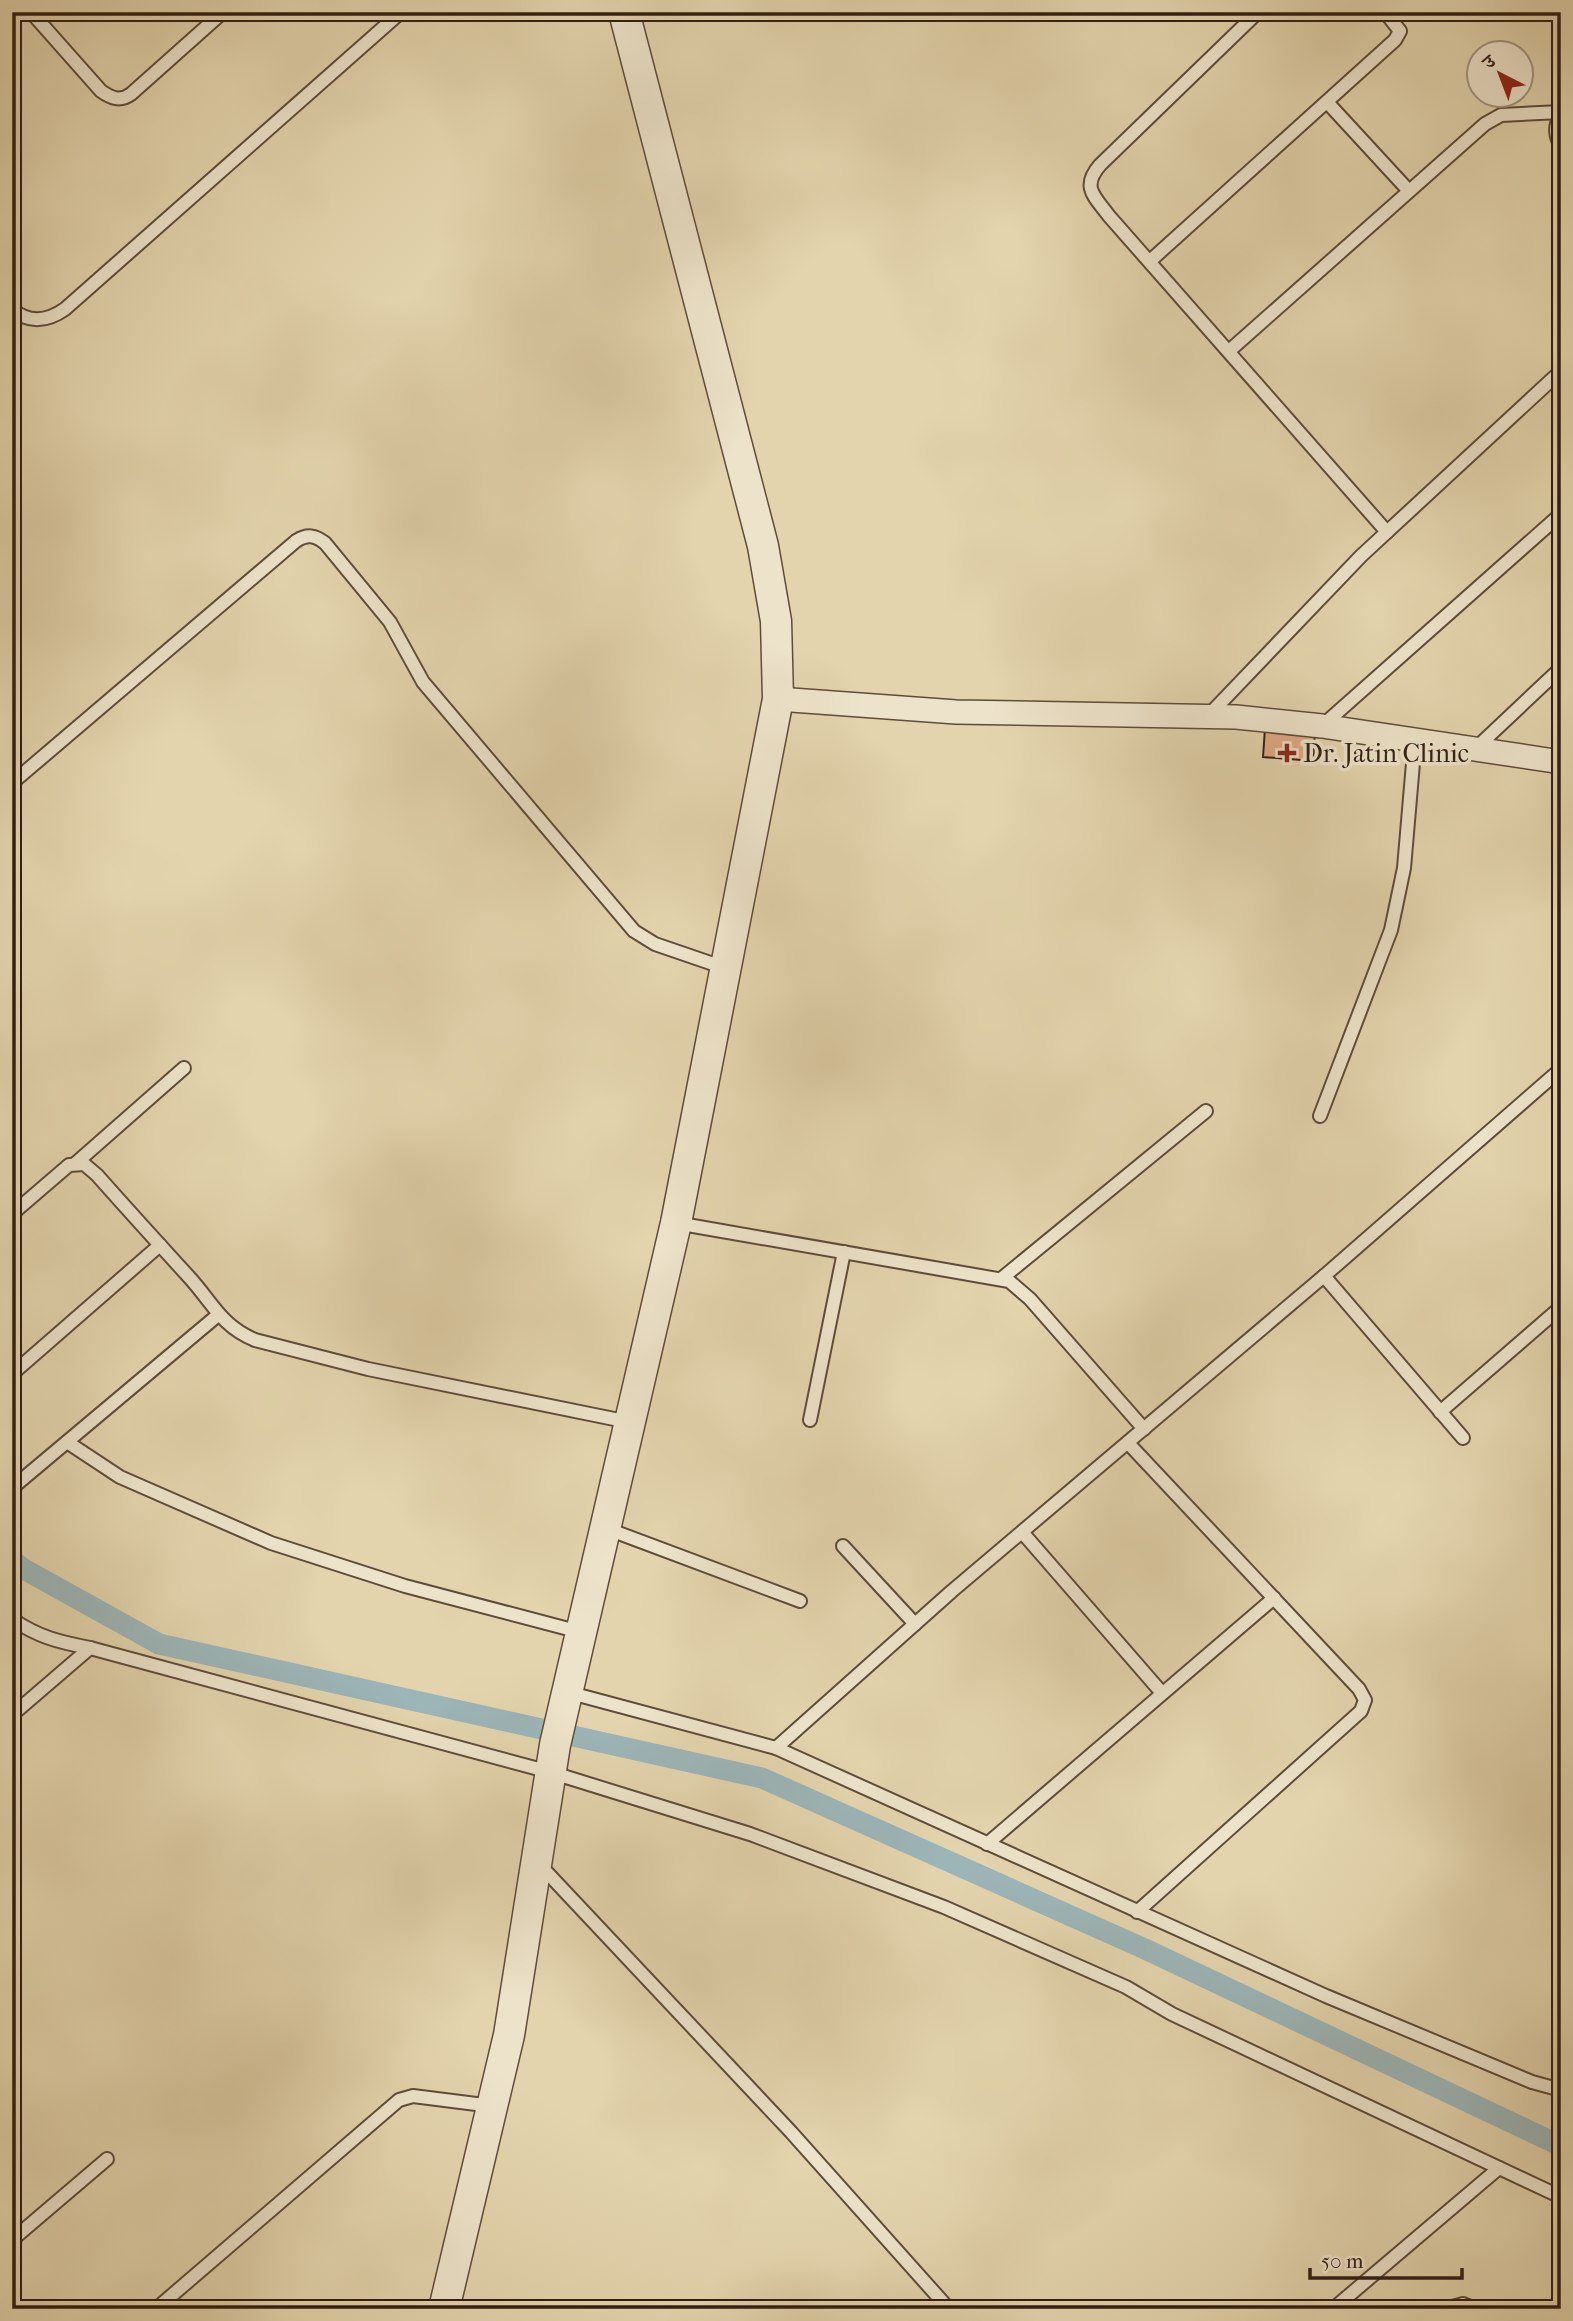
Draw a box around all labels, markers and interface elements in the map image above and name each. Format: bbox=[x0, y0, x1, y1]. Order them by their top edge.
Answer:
north arrow bbox=[1464, 38, 1534, 108]
text: उ bbox=[1477, 50, 1501, 75]
place label: Dr. Jatin Clinic bbox=[1303, 738, 1469, 769]
marker: Dr. Jatin Clinic bbox=[1277, 743, 1297, 763]
scale bar bbox=[1310, 2237, 1463, 2281]
text: 50 m bbox=[1321, 2249, 1364, 2273]

